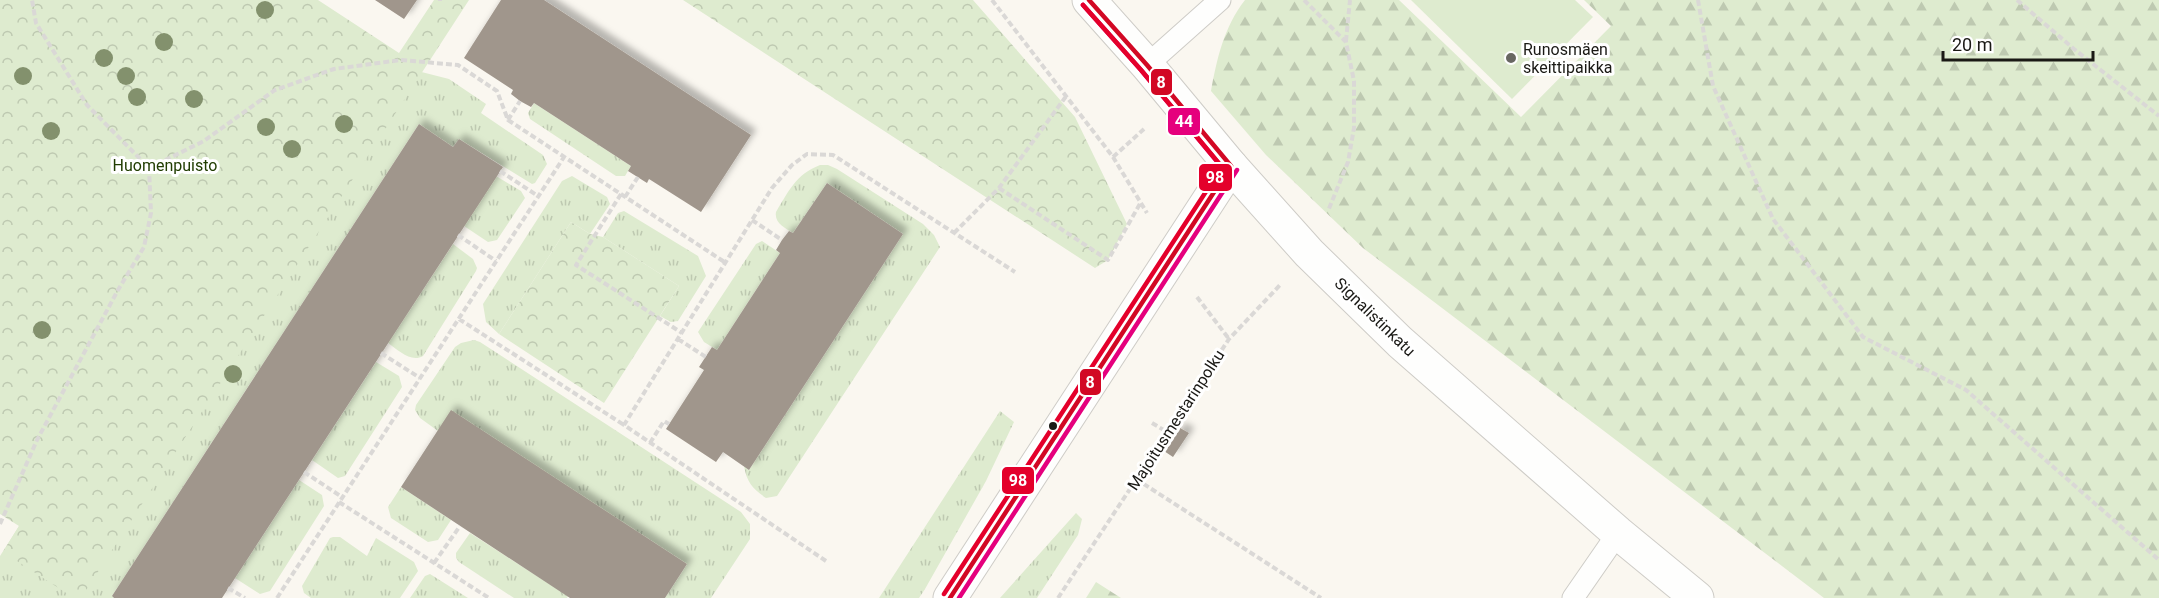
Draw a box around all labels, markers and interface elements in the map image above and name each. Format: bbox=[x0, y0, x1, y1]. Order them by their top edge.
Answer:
scale bar bbox=[1943, 24, 2093, 62]
text: 20 m bbox=[1952, 34, 1992, 55]
place label: Runosmäen skeittipaikka bbox=[1523, 40, 1612, 77]
marker: Runosmäen skeittipaikka bbox=[1504, 51, 1518, 65]
line badge: 8 bbox=[1150, 68, 1173, 96]
text: 8 bbox=[1156, 73, 1166, 92]
line badge: 44 bbox=[1167, 107, 1201, 136]
text: 44 bbox=[1175, 112, 1193, 131]
park label: Huomenpuisto bbox=[113, 156, 217, 175]
line badge: 98 bbox=[1198, 163, 1233, 192]
text: 98 bbox=[1206, 168, 1224, 187]
street label: Signalistinkatu bbox=[1331, 274, 1419, 360]
street label: Majoitusmestarinpolku bbox=[1123, 346, 1229, 494]
line badge: 8 bbox=[1079, 368, 1102, 396]
text: 8 bbox=[1085, 373, 1095, 392]
unlabelled marker bbox=[1047, 420, 1059, 432]
line badge: 98 bbox=[1001, 466, 1035, 495]
text: 98 bbox=[1009, 471, 1027, 490]

